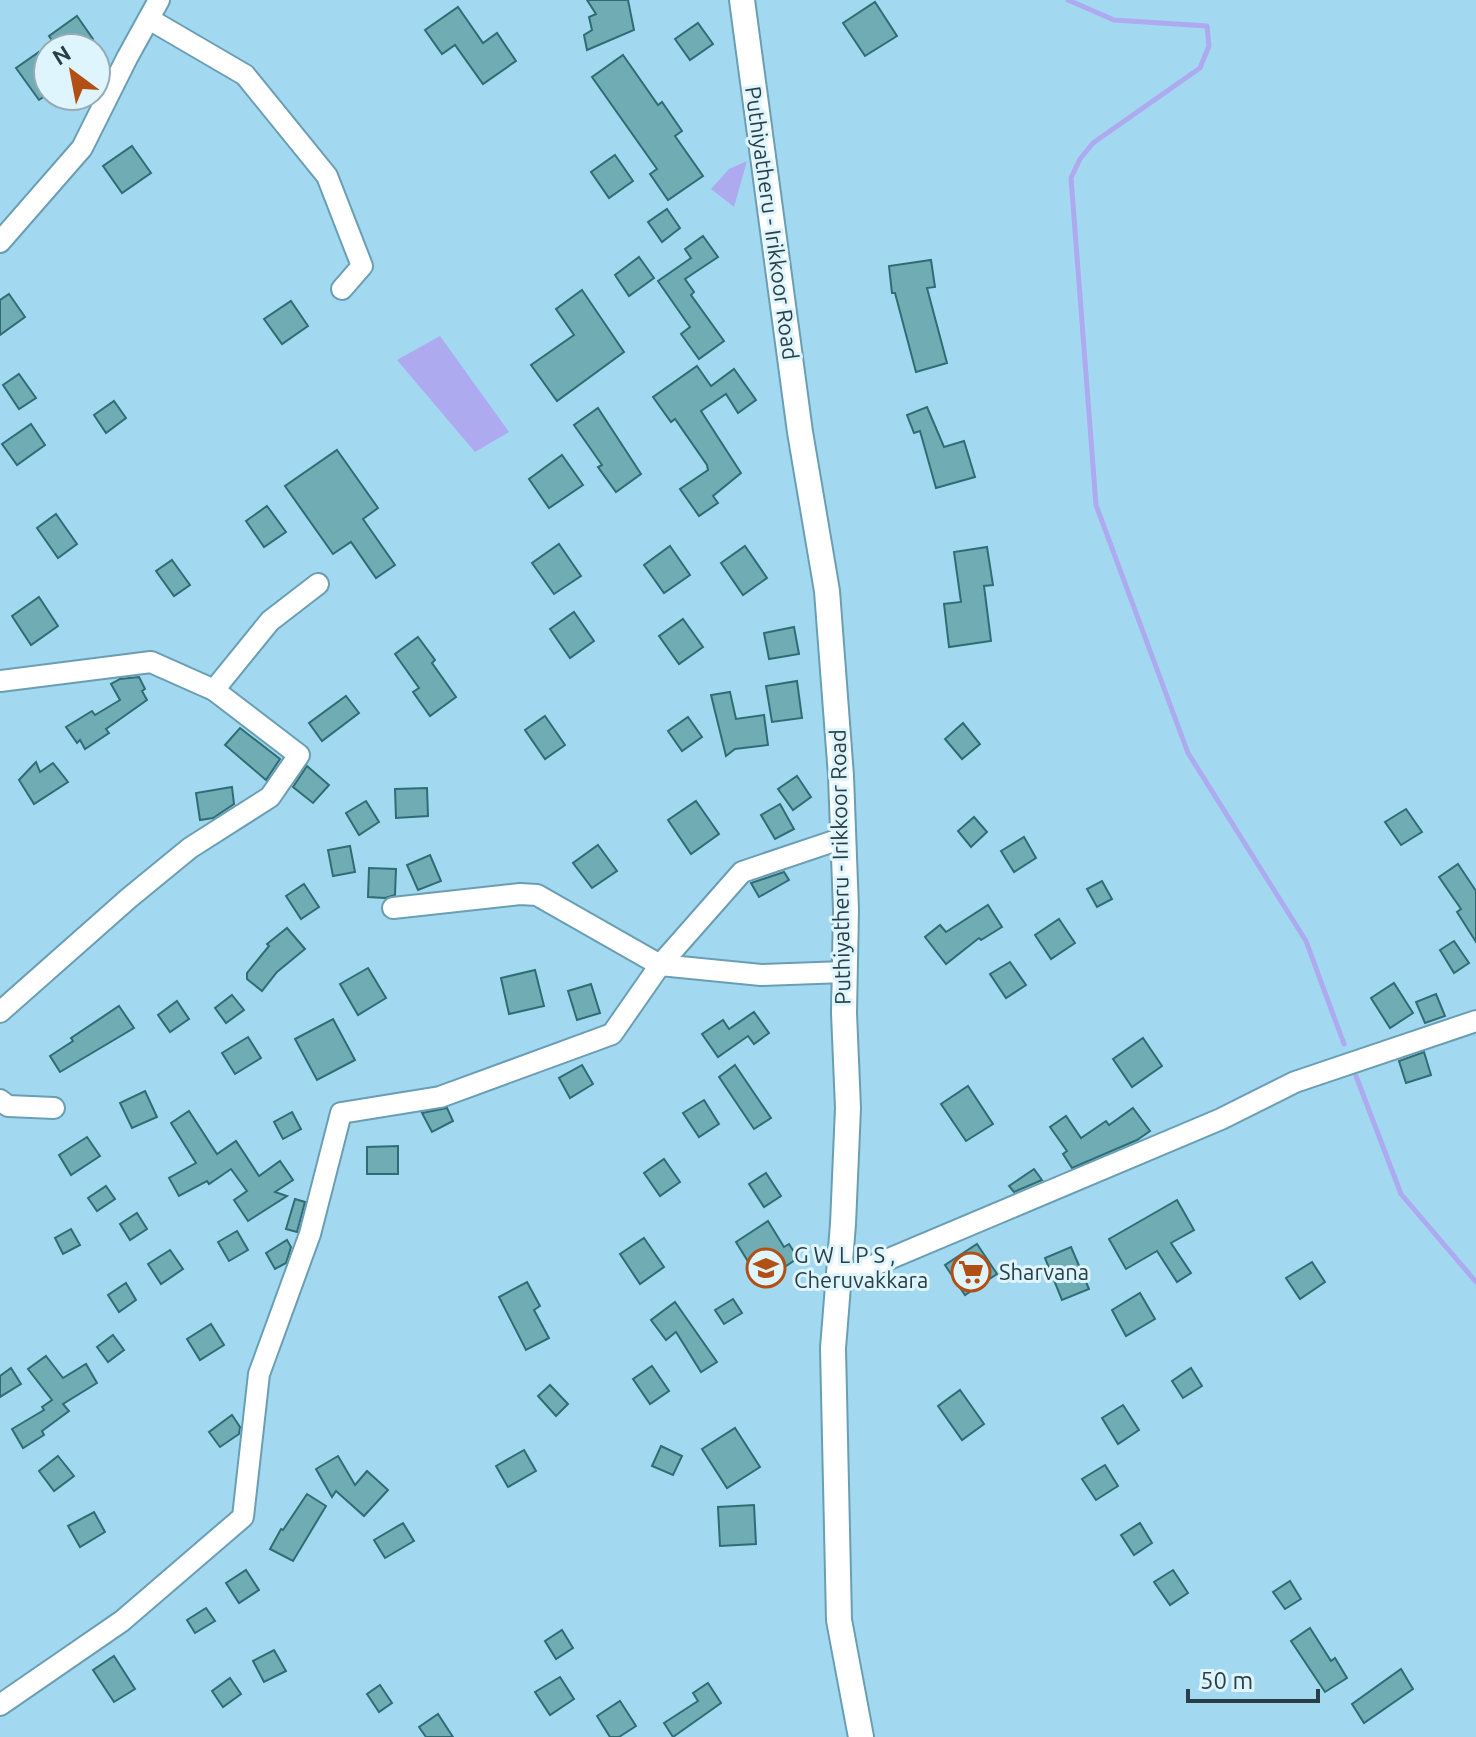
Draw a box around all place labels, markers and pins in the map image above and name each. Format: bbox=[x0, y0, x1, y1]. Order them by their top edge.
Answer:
place label: G W L P S , Cheruvakkara bbox=[794, 1242, 928, 1292]
school or university icon: G W L P S , Cheruvakkara bbox=[745, 1247, 787, 1289]
supermarket icon: Sharvana bbox=[950, 1251, 992, 1293]
place label: Sharvana bbox=[999, 1259, 1089, 1284]

